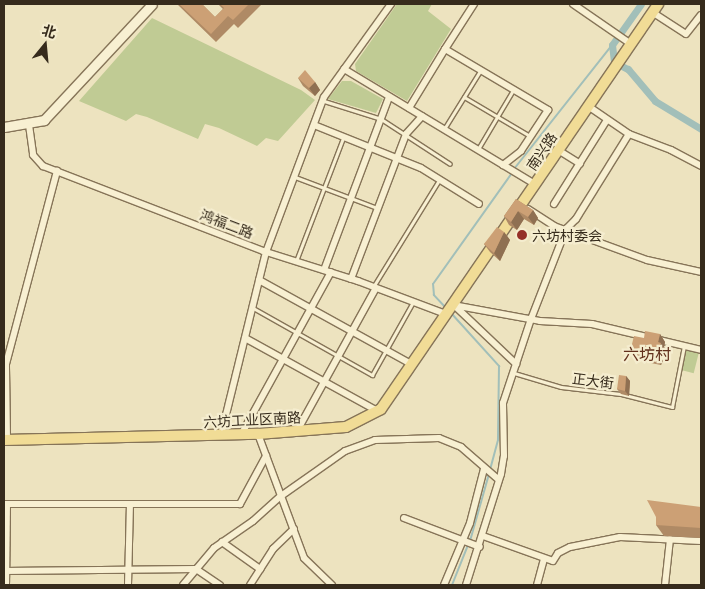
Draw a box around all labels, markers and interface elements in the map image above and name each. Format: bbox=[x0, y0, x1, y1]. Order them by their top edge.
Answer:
text: 北 bbox=[40, 19, 59, 42]
north arrow bbox=[20, 20, 70, 70]
street label: 南兴路 bbox=[522, 129, 560, 173]
street label: 鸿福二路 bbox=[198, 205, 256, 241]
place label: 六坊村委会 bbox=[532, 227, 602, 243]
marker: 六坊村委会 bbox=[516, 229, 528, 241]
district label: 六坊村 bbox=[623, 343, 671, 363]
street label: 正大街 bbox=[571, 369, 615, 391]
street label: 六坊工业区南路 bbox=[203, 408, 301, 430]

